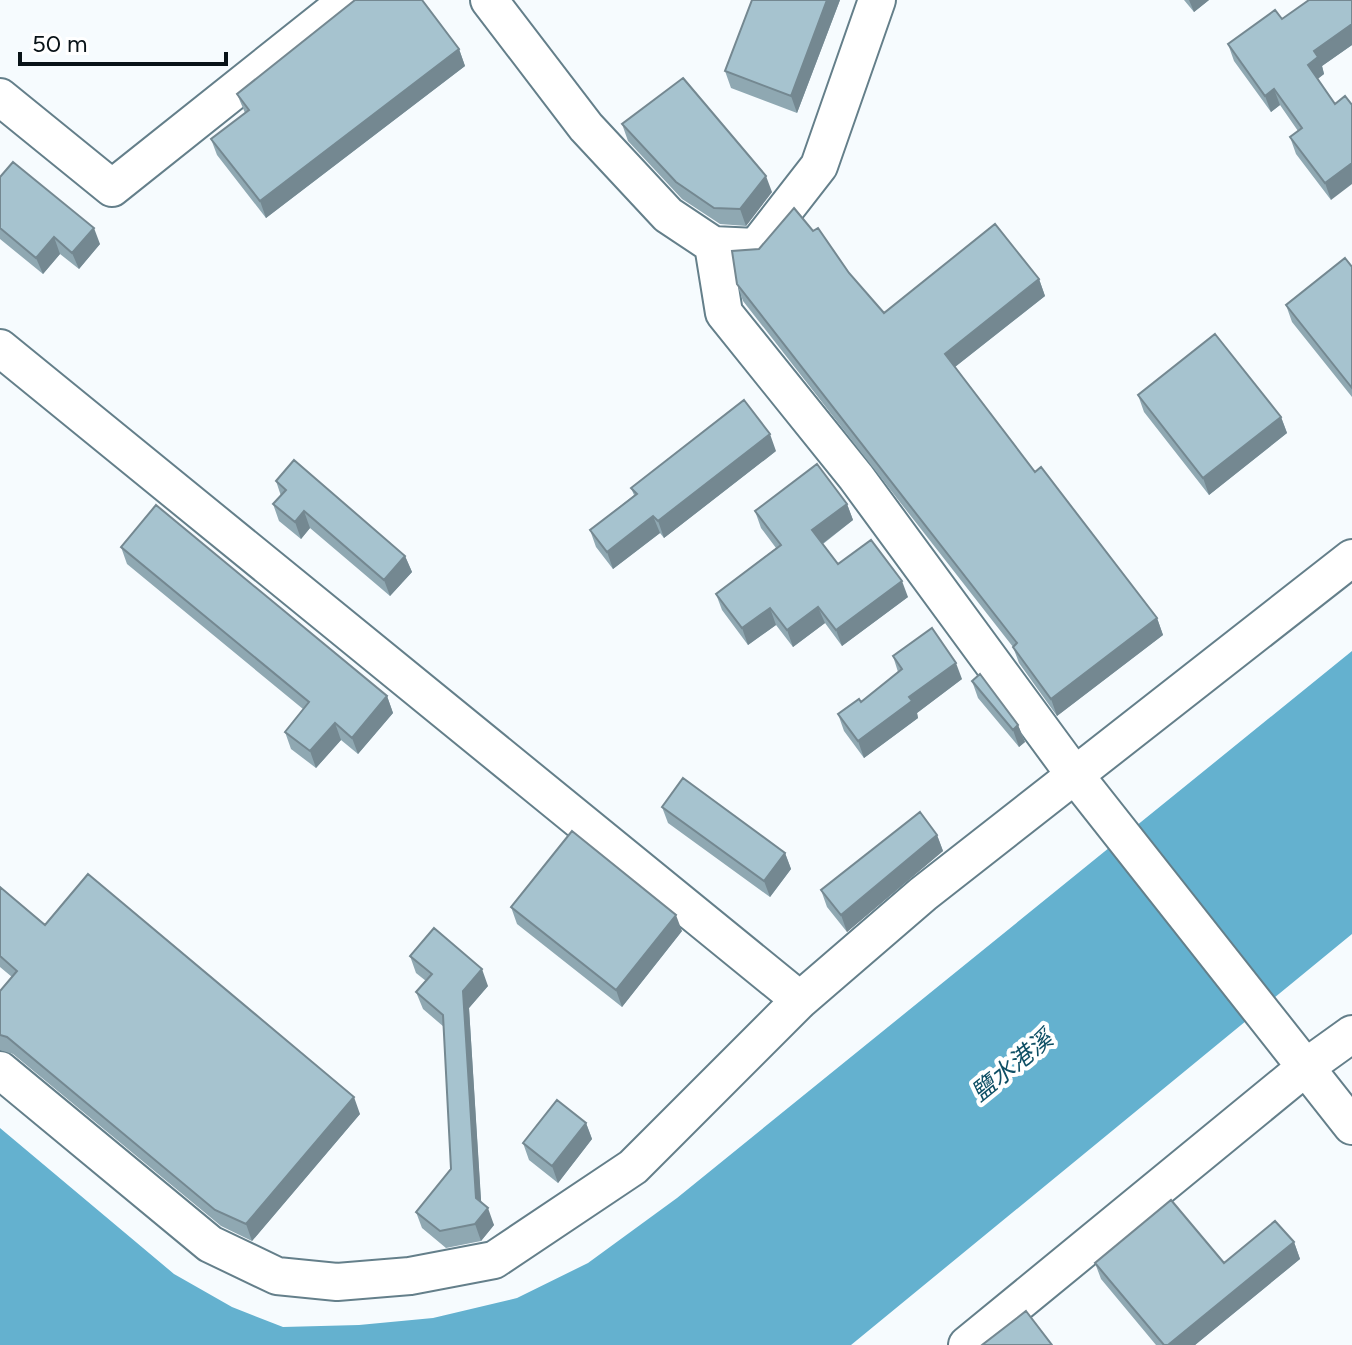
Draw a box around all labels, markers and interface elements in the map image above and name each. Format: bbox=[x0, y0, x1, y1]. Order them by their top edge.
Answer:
scale bar bbox=[20, 16, 226, 66]
text: 50 m bbox=[32, 29, 88, 58]
water label: 鹽水港溪 bbox=[965, 1022, 1060, 1107]

